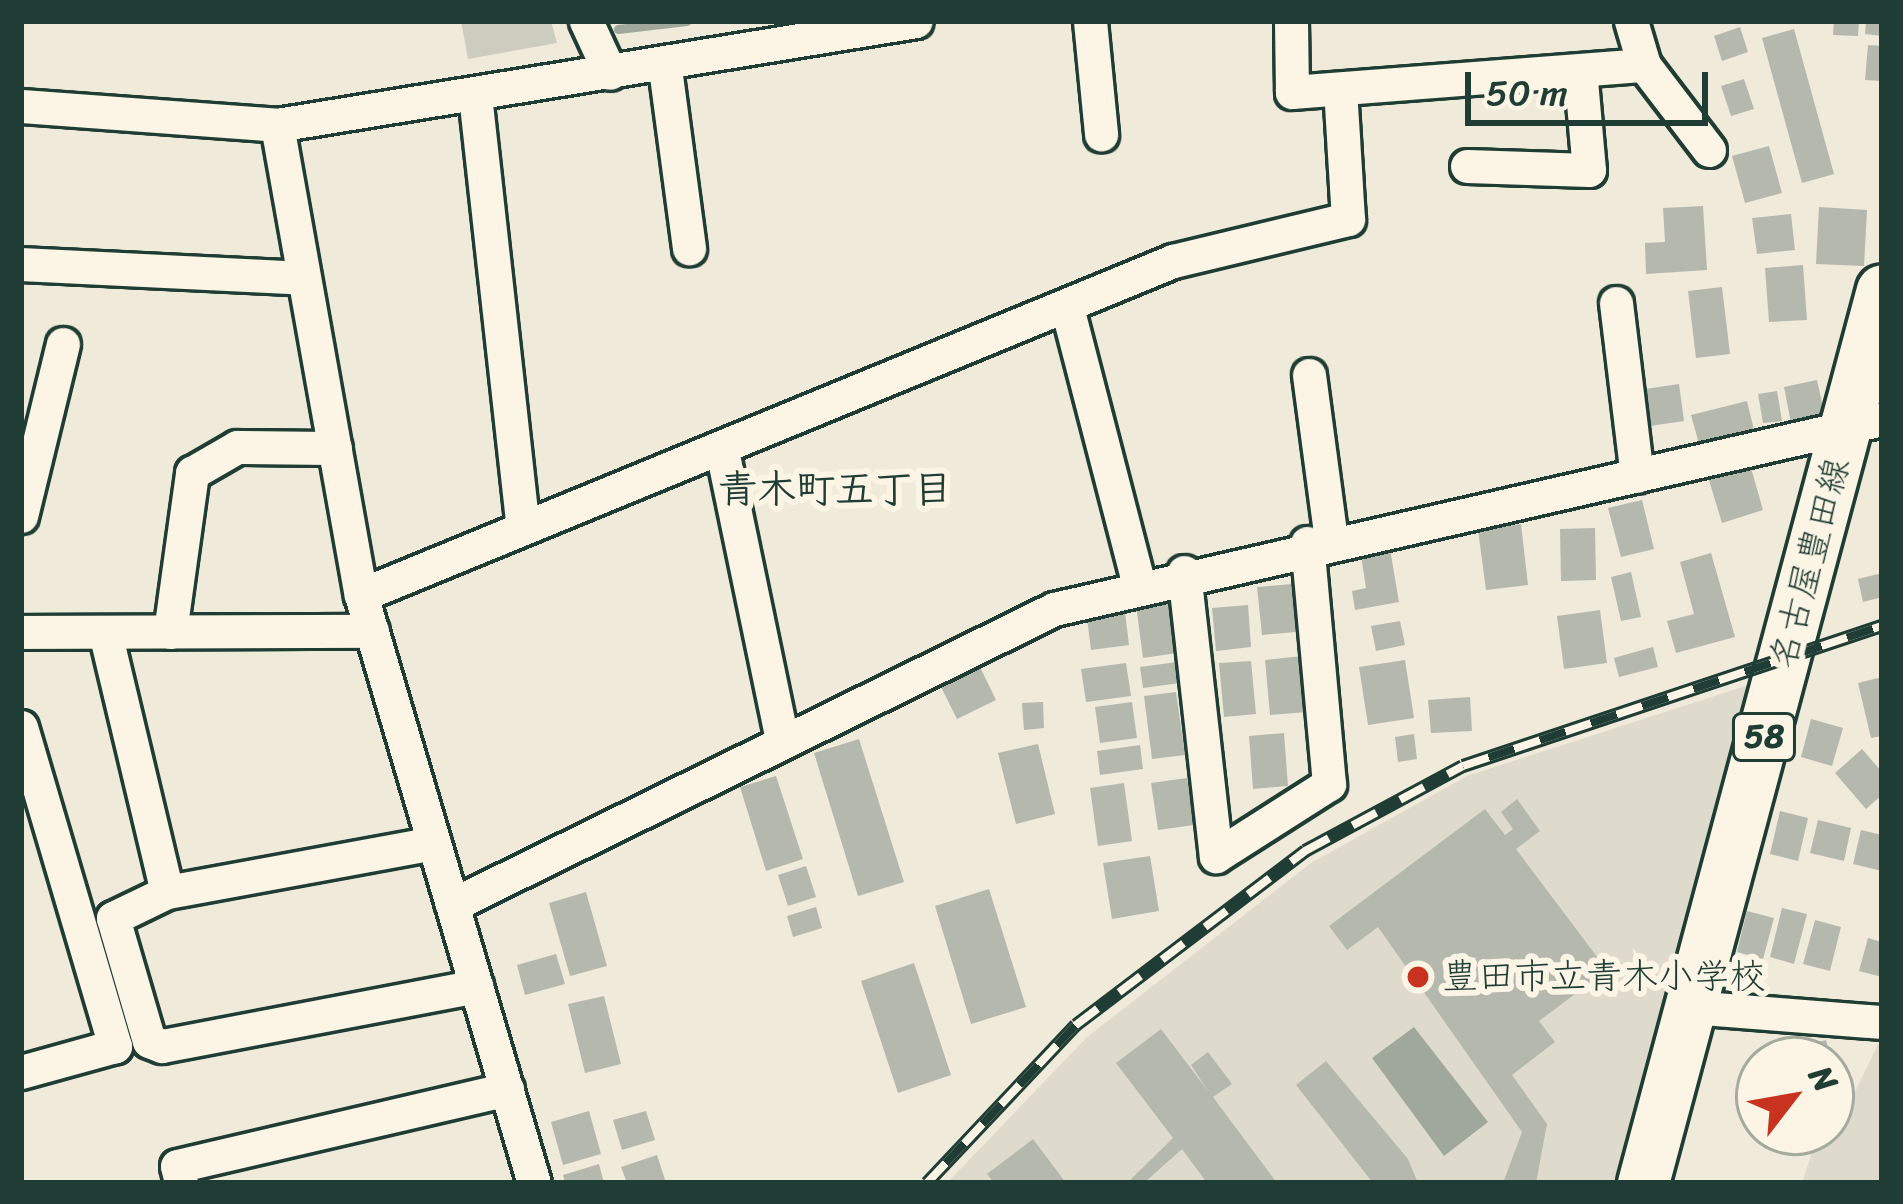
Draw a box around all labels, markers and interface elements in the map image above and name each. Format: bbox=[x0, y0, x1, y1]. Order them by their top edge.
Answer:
scale bar bbox=[1471, 48, 1714, 122]
text: 50 m bbox=[1486, 61, 1568, 125]
street label: 名古屋豊田線 bbox=[1761, 453, 1859, 673]
district label: 青木町五丁目 bbox=[718, 466, 952, 512]
road number: 58 bbox=[1731, 710, 1797, 764]
place label: 豊田市立青木小学校 bbox=[1442, 955, 1766, 999]
marker: 豊田市立青木小学校 bbox=[1405, 964, 1431, 990]
north arrow bbox=[1735, 1036, 1855, 1156]
text: N bbox=[1793, 1054, 1854, 1104]

